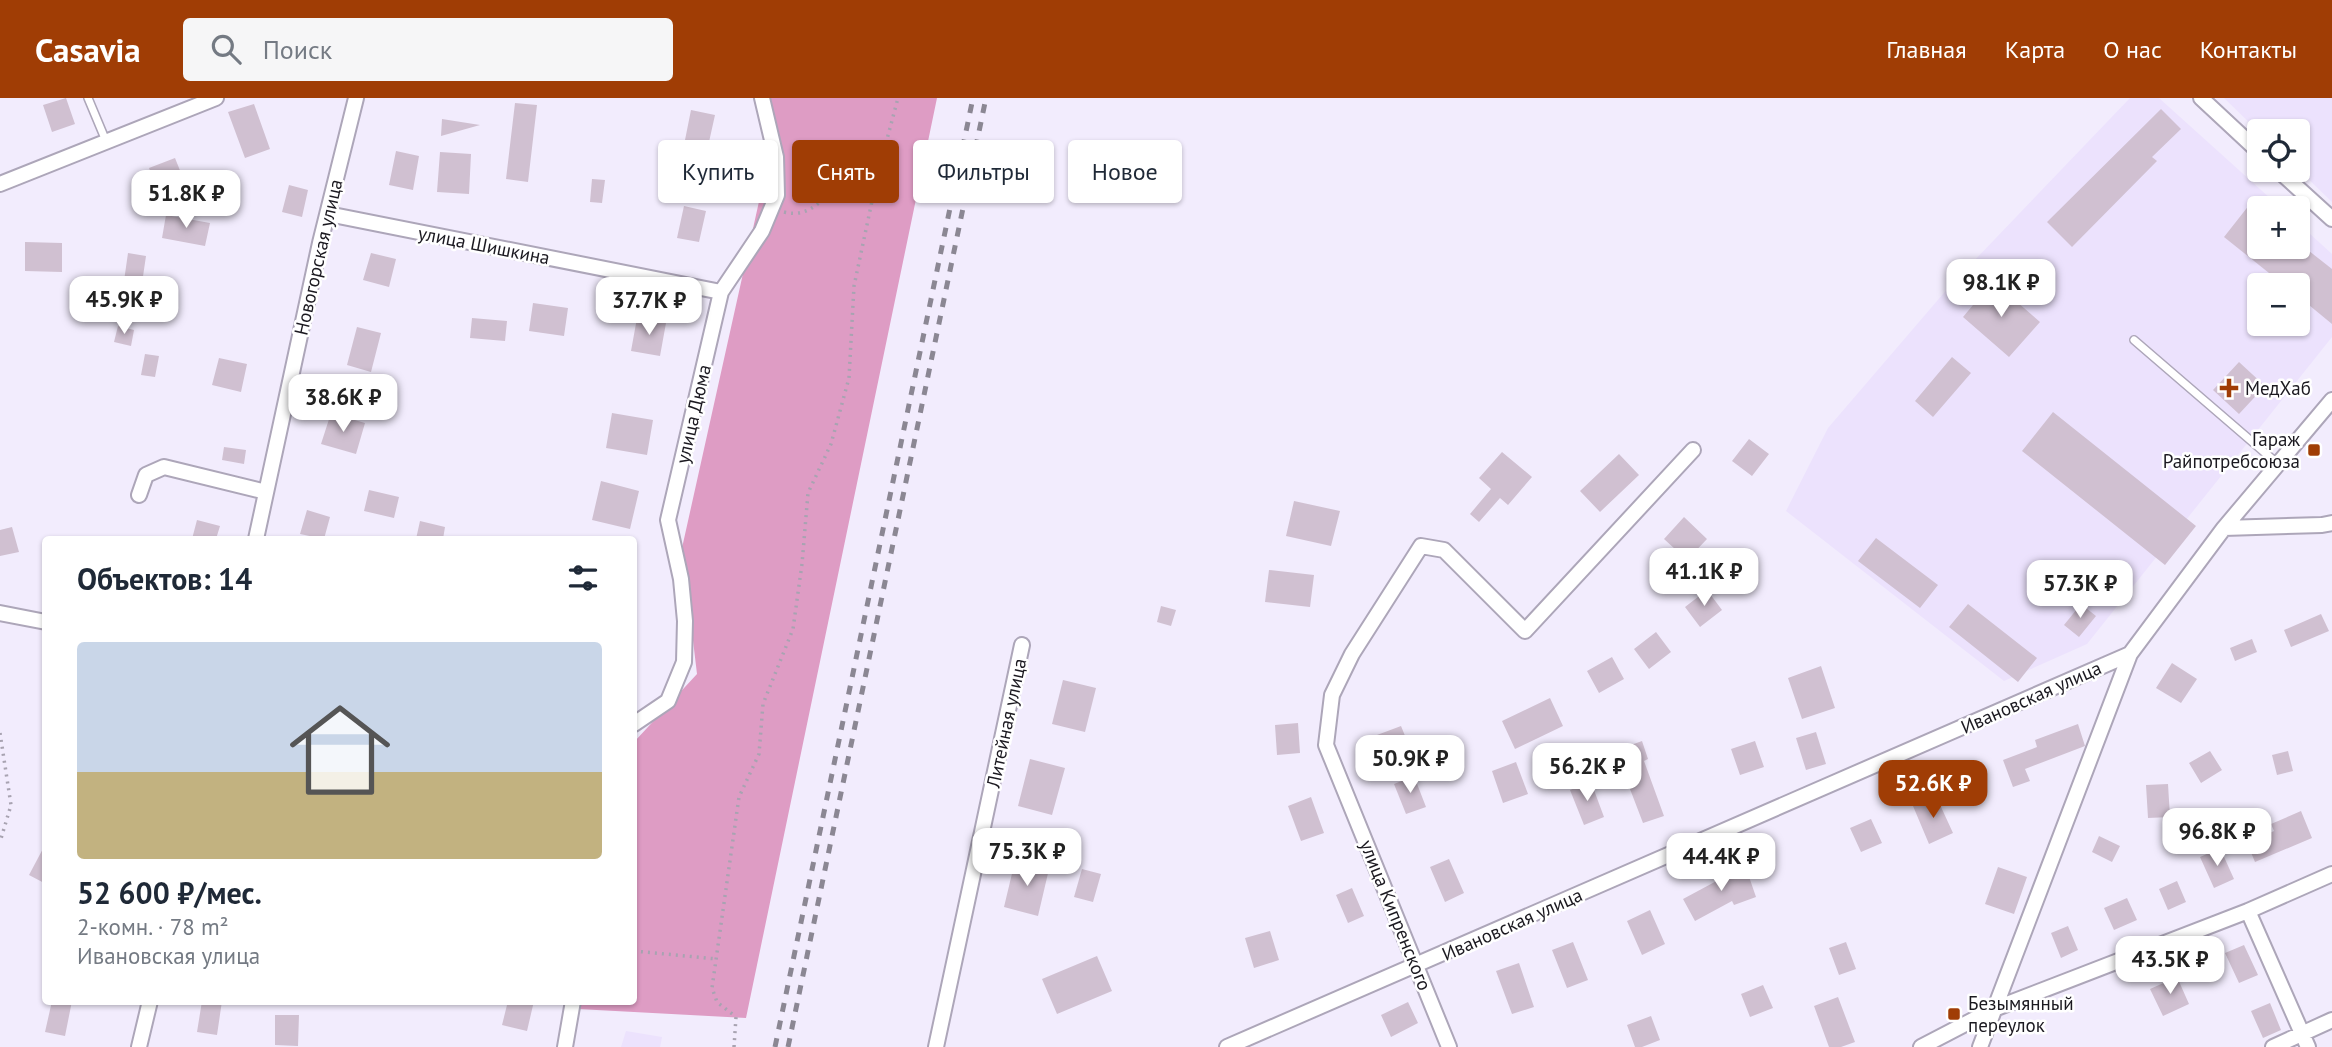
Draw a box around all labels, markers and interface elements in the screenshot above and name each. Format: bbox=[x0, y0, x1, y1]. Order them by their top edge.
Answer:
search box bbox=[183, 18, 673, 81]
text: Casavia bbox=[35, 28, 141, 71]
icon: search bbox=[207, 30, 245, 68]
text: Поиск bbox=[263, 33, 332, 66]
text: Главная bbox=[1886, 34, 1967, 65]
text: Карта bbox=[2005, 34, 2065, 65]
text: О нас bbox=[2103, 34, 2162, 65]
text: Контакты bbox=[2200, 34, 2297, 65]
map controls bbox=[2247, 119, 2310, 336]
button: locate bbox=[2247, 119, 2310, 182]
chip: Купить bbox=[658, 140, 778, 203]
chip: Снять bbox=[792, 140, 899, 203]
chip: Фильтры bbox=[913, 140, 1054, 203]
chip: Новое bbox=[1068, 140, 1182, 203]
pin: 51.8K ₽ bbox=[121, 170, 251, 230]
street label: Новогорская улица bbox=[288, 177, 348, 337]
text: 51.8K ₽ bbox=[147, 178, 225, 207]
button: + bbox=[2247, 196, 2310, 259]
street label: улица Шишкина bbox=[416, 220, 552, 270]
pin: 98.1K ₽ bbox=[1936, 260, 2066, 319]
text: 98.1K ₽ bbox=[1962, 267, 2040, 296]
button: − bbox=[2247, 273, 2310, 336]
pin: 45.9K ₽ bbox=[59, 276, 189, 336]
pin: 37.7K ₽ bbox=[584, 278, 714, 337]
text: 45.9K ₽ bbox=[85, 284, 163, 313]
text: 37.7K ₽ bbox=[612, 285, 686, 314]
street label: улица Дюма bbox=[670, 362, 716, 466]
pin: 38.6K ₽ bbox=[278, 374, 408, 434]
place label: МедХаб bbox=[2245, 376, 2311, 400]
marker: МедХаб bbox=[2219, 378, 2239, 398]
text: 38.6K ₽ bbox=[304, 382, 382, 411]
place label: Гараж Райпотребсоюза bbox=[2163, 427, 2300, 473]
marker: Гараж Райпотребсоюза bbox=[2306, 442, 2322, 458]
pin: 41.1K ₽ bbox=[1639, 548, 1769, 608]
text: 41.1K ₽ bbox=[1665, 556, 1743, 585]
text: Объектов: 14 bbox=[77, 559, 252, 598]
icon: filters bbox=[564, 559, 602, 597]
pin: 57.3K ₽ bbox=[2015, 560, 2145, 620]
text: 57.3K ₽ bbox=[2043, 568, 2117, 597]
street label: Ивановская улица bbox=[1957, 655, 2105, 739]
street label: Литейная улица bbox=[980, 656, 1031, 791]
icon: home bbox=[277, 687, 403, 813]
pin: 50.9K ₽ bbox=[1345, 736, 1475, 795]
text: 50.9K ₽ bbox=[1371, 743, 1449, 772]
pin: 56.2K ₽ bbox=[1522, 744, 1652, 803]
text: 56.2K ₽ bbox=[1548, 751, 1626, 780]
pin: 52.6K ₽ bbox=[1868, 760, 1998, 820]
text: 52.6K ₽ bbox=[1894, 768, 1972, 797]
pin: 96.8K ₽ bbox=[2152, 808, 2282, 868]
text: 96.8K ₽ bbox=[2178, 816, 2256, 845]
pin: 75.3K ₽ bbox=[962, 828, 1092, 888]
pin: 44.4K ₽ bbox=[1656, 834, 1786, 893]
text: 75.3K ₽ bbox=[988, 836, 1066, 865]
street label: улица Кипренского bbox=[1355, 836, 1437, 994]
text: 44.4K ₽ bbox=[1682, 841, 1760, 870]
text: 52 600 ₽/мес. bbox=[77, 873, 262, 912]
street label: Ивановская улица bbox=[1438, 882, 1586, 966]
text: 2-комн. · 78 m² bbox=[77, 912, 229, 941]
pin: 43.5K ₽ bbox=[2105, 936, 2235, 996]
text: Ивановская улица bbox=[77, 941, 260, 970]
text: 43.5K ₽ bbox=[2131, 944, 2209, 973]
place label: Безымянный переулок bbox=[1968, 991, 2074, 1037]
marker: Безымянный переулок bbox=[1946, 1006, 1962, 1022]

